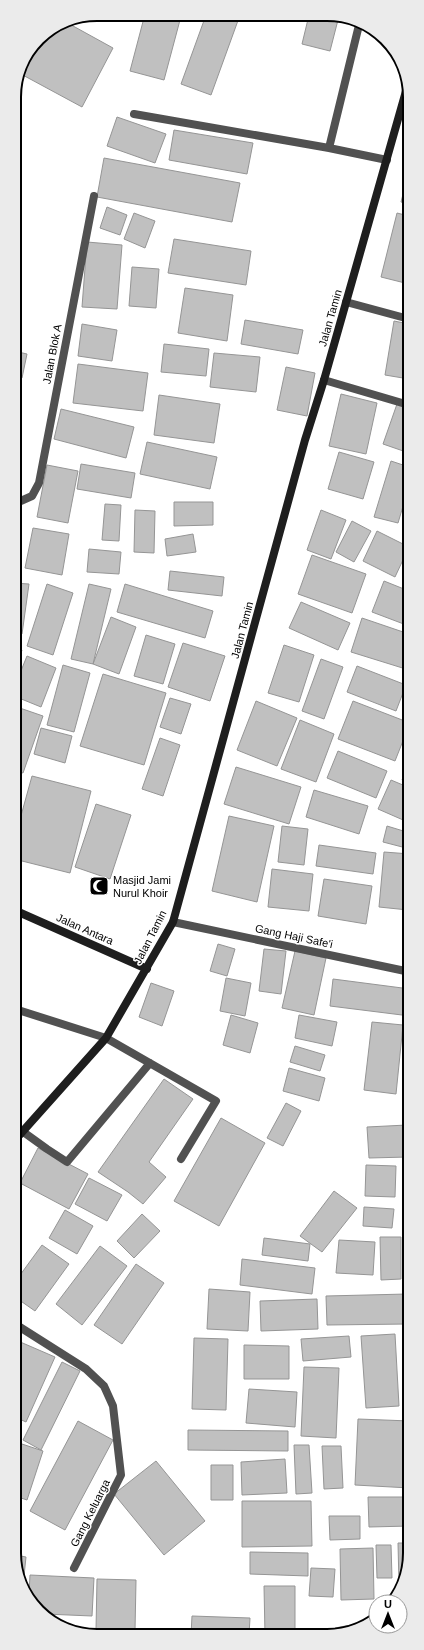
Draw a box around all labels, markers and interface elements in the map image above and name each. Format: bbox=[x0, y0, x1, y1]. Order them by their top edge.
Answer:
street label: Jalan Tamin bbox=[316, 288, 344, 348]
street label: Jalan Blok A bbox=[40, 322, 64, 385]
street label: Jalan Tamin bbox=[229, 600, 255, 660]
place label: Masjid Jami Nurul Khoir bbox=[113, 874, 171, 899]
mosque icon: Masjid Jami Nurul Khoir bbox=[88, 875, 110, 897]
street label: Jalan Tamin bbox=[131, 908, 169, 966]
street label: Jalan Antara bbox=[55, 911, 116, 947]
street label: Gang Haji Safe'i bbox=[254, 922, 334, 950]
street label: Gang Keluarga bbox=[68, 1477, 113, 1549]
north arrow bbox=[368, 1594, 408, 1634]
text: U bbox=[384, 1598, 392, 1610]

